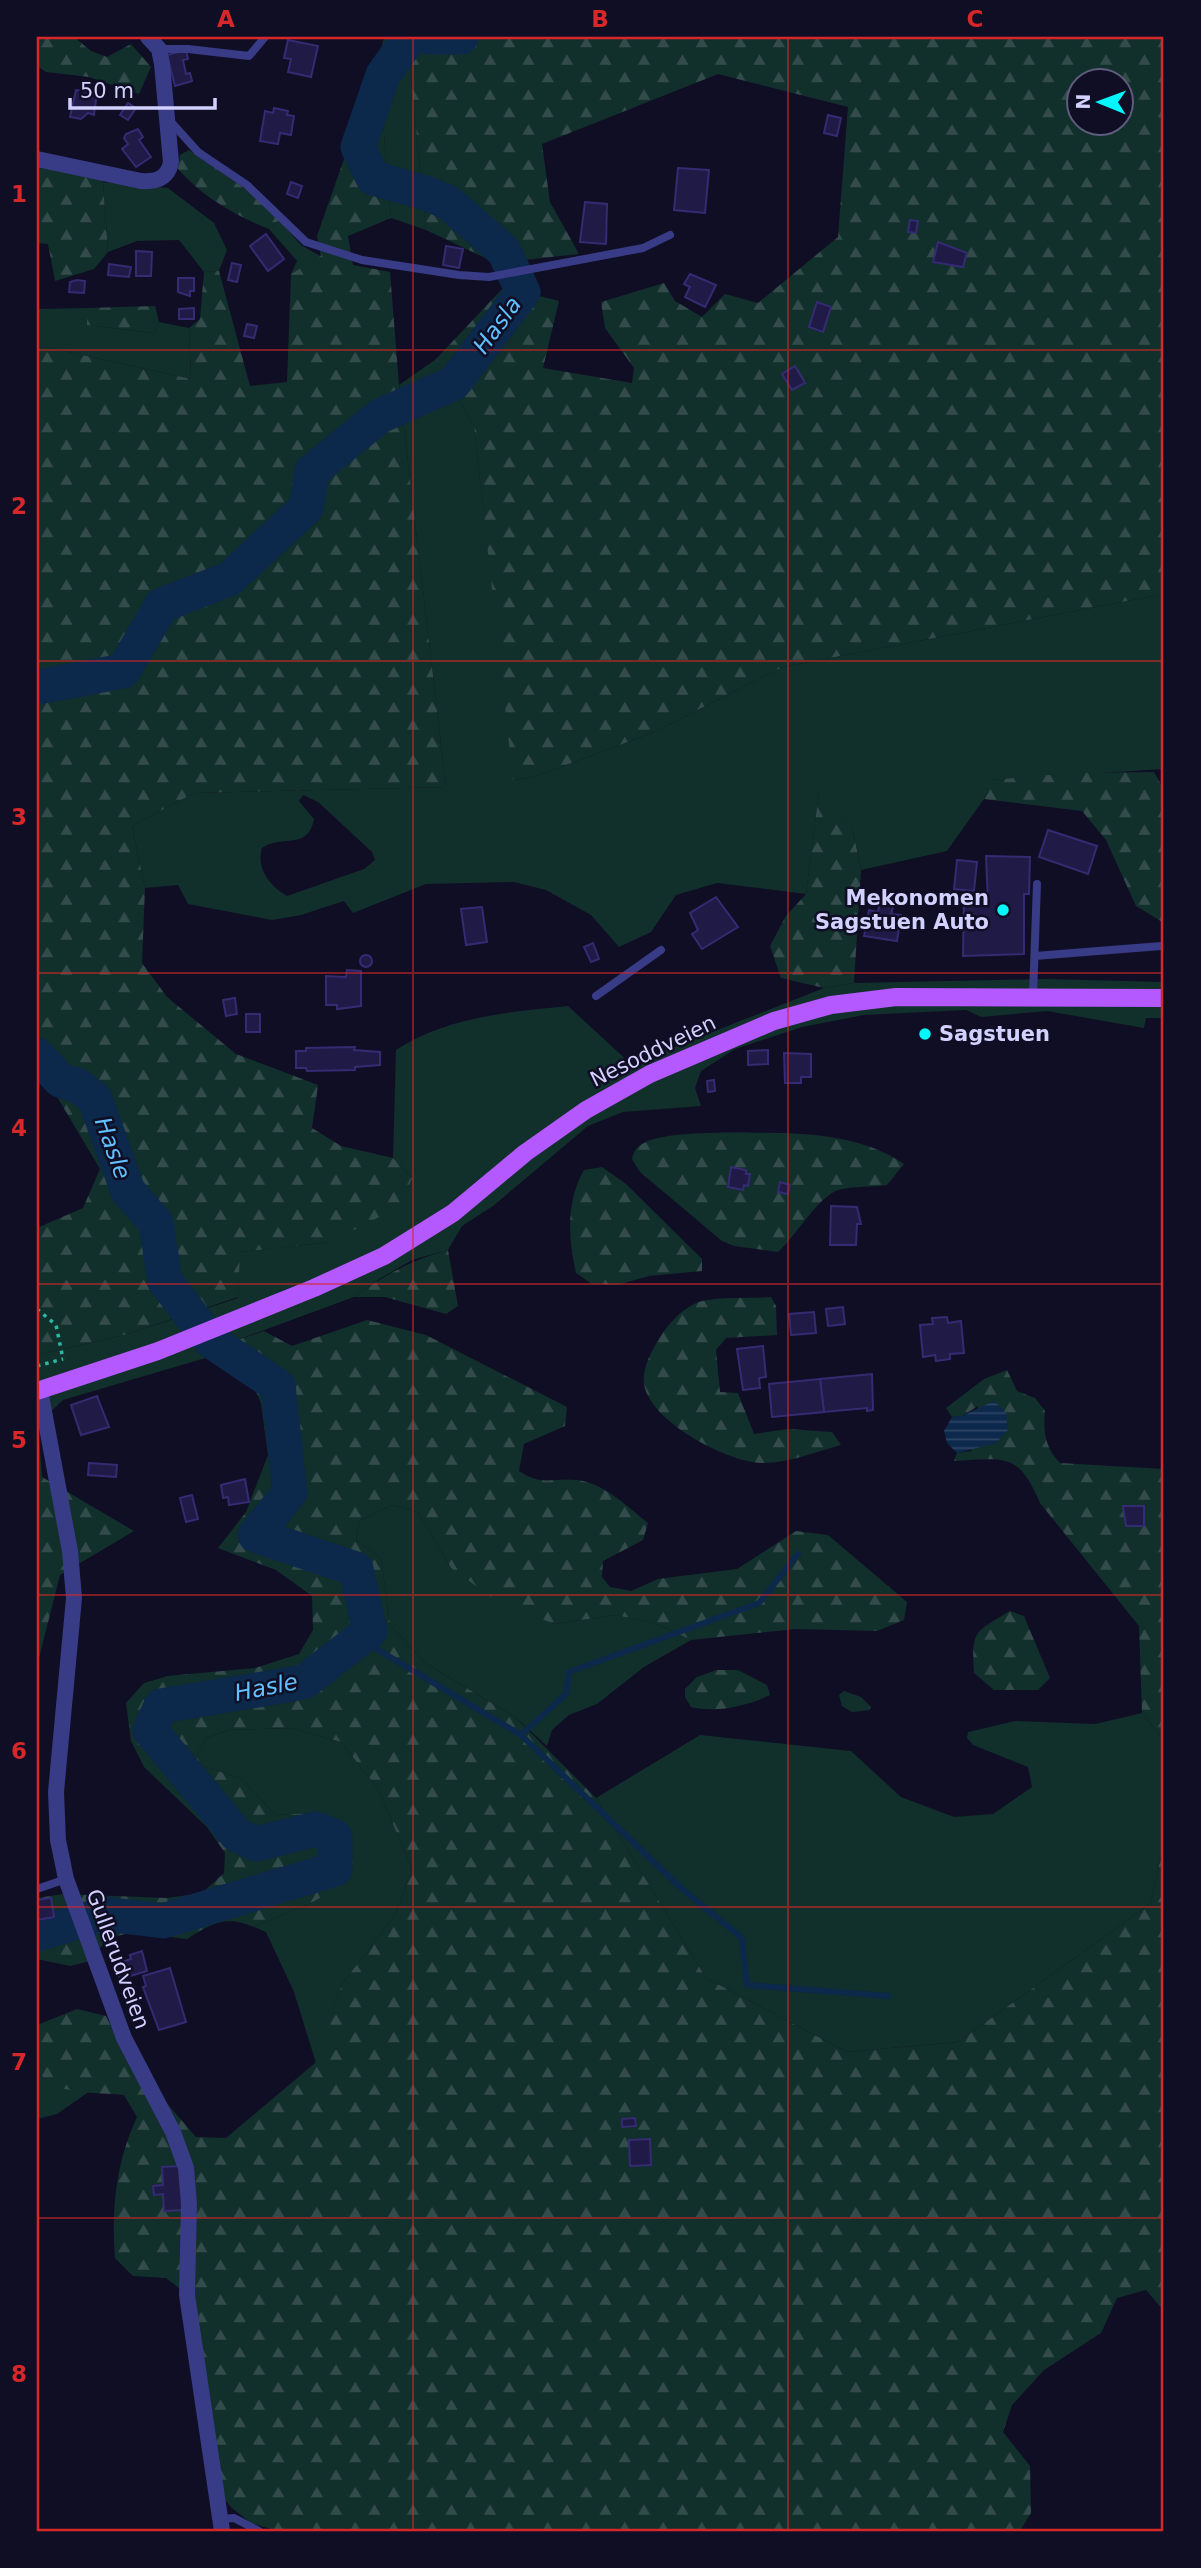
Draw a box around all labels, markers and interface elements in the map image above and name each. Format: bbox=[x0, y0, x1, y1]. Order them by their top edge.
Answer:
text: A bbox=[217, 6, 235, 32]
text: B bbox=[591, 6, 609, 32]
text: C bbox=[967, 6, 983, 32]
scale bar bbox=[70, 66, 215, 110]
north arrow bbox=[1064, 66, 1134, 136]
text: 50 m bbox=[80, 79, 134, 103]
text: N bbox=[1072, 94, 1094, 110]
text: 1 bbox=[11, 181, 27, 207]
water label: Hasla bbox=[468, 292, 526, 358]
text: 2 bbox=[11, 493, 27, 519]
text: 3 bbox=[11, 804, 27, 830]
place label: Mekonomen Sagstuen Auto bbox=[815, 886, 989, 934]
marker: Mekonomen Sagstuen Auto bbox=[995, 902, 1011, 918]
street label: Nesoddveien bbox=[586, 1010, 720, 1092]
place label: Sagstuen bbox=[939, 1022, 1050, 1046]
marker: Sagstuen bbox=[917, 1026, 933, 1042]
water label: Hasle bbox=[90, 1114, 136, 1182]
text: 4 bbox=[11, 1115, 27, 1141]
text: 5 bbox=[11, 1427, 27, 1453]
water label: Hasle bbox=[232, 1668, 300, 1706]
text: 6 bbox=[11, 1738, 27, 1764]
street label: Gullerudveien bbox=[82, 1886, 154, 2032]
text: 7 bbox=[11, 2049, 27, 2075]
text: 8 bbox=[11, 2361, 27, 2387]

